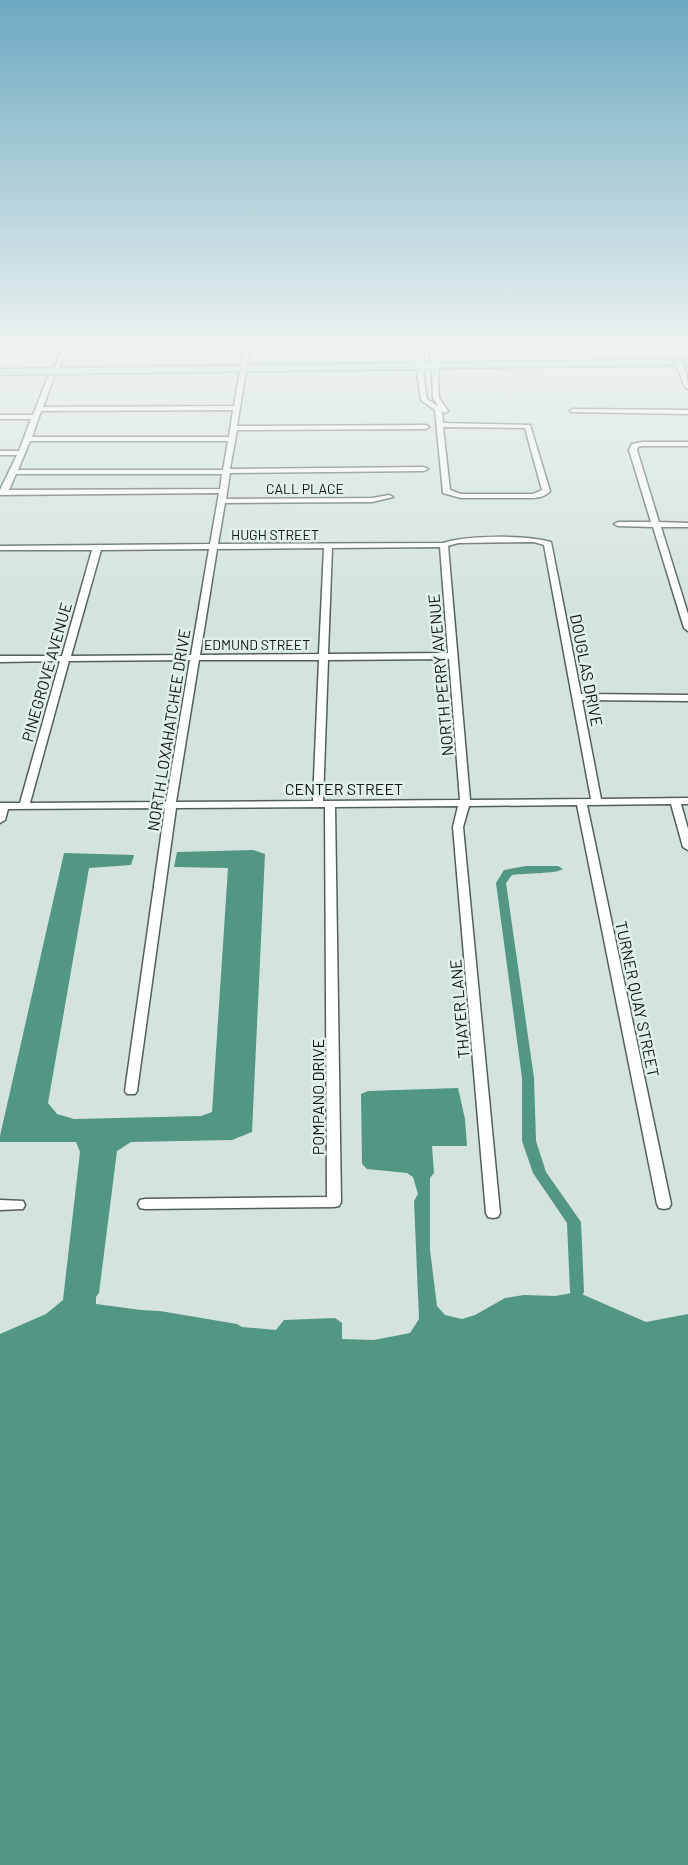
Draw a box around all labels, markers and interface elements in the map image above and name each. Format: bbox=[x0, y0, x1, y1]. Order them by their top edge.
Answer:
street label: CALL PLACE bbox=[266, 480, 344, 497]
street label: HUGH STREET bbox=[231, 526, 319, 543]
street label: NORTH PERRY AVENUE bbox=[423, 593, 457, 757]
street label: PINEGROVE AVENUE bbox=[17, 600, 75, 744]
street label: DOUGLAS DRIVE bbox=[567, 612, 607, 728]
street label: NORTH LOXAHATCHEE DRIVE bbox=[143, 628, 193, 832]
street label: EDMUND STREET bbox=[204, 636, 310, 653]
street label: CENTER STREET bbox=[285, 779, 403, 798]
street label: TURNER QUAY STREET bbox=[612, 919, 664, 1079]
street label: THAYER LANE bbox=[445, 959, 473, 1059]
street label: POMPANO DRIVE bbox=[308, 1039, 327, 1155]

